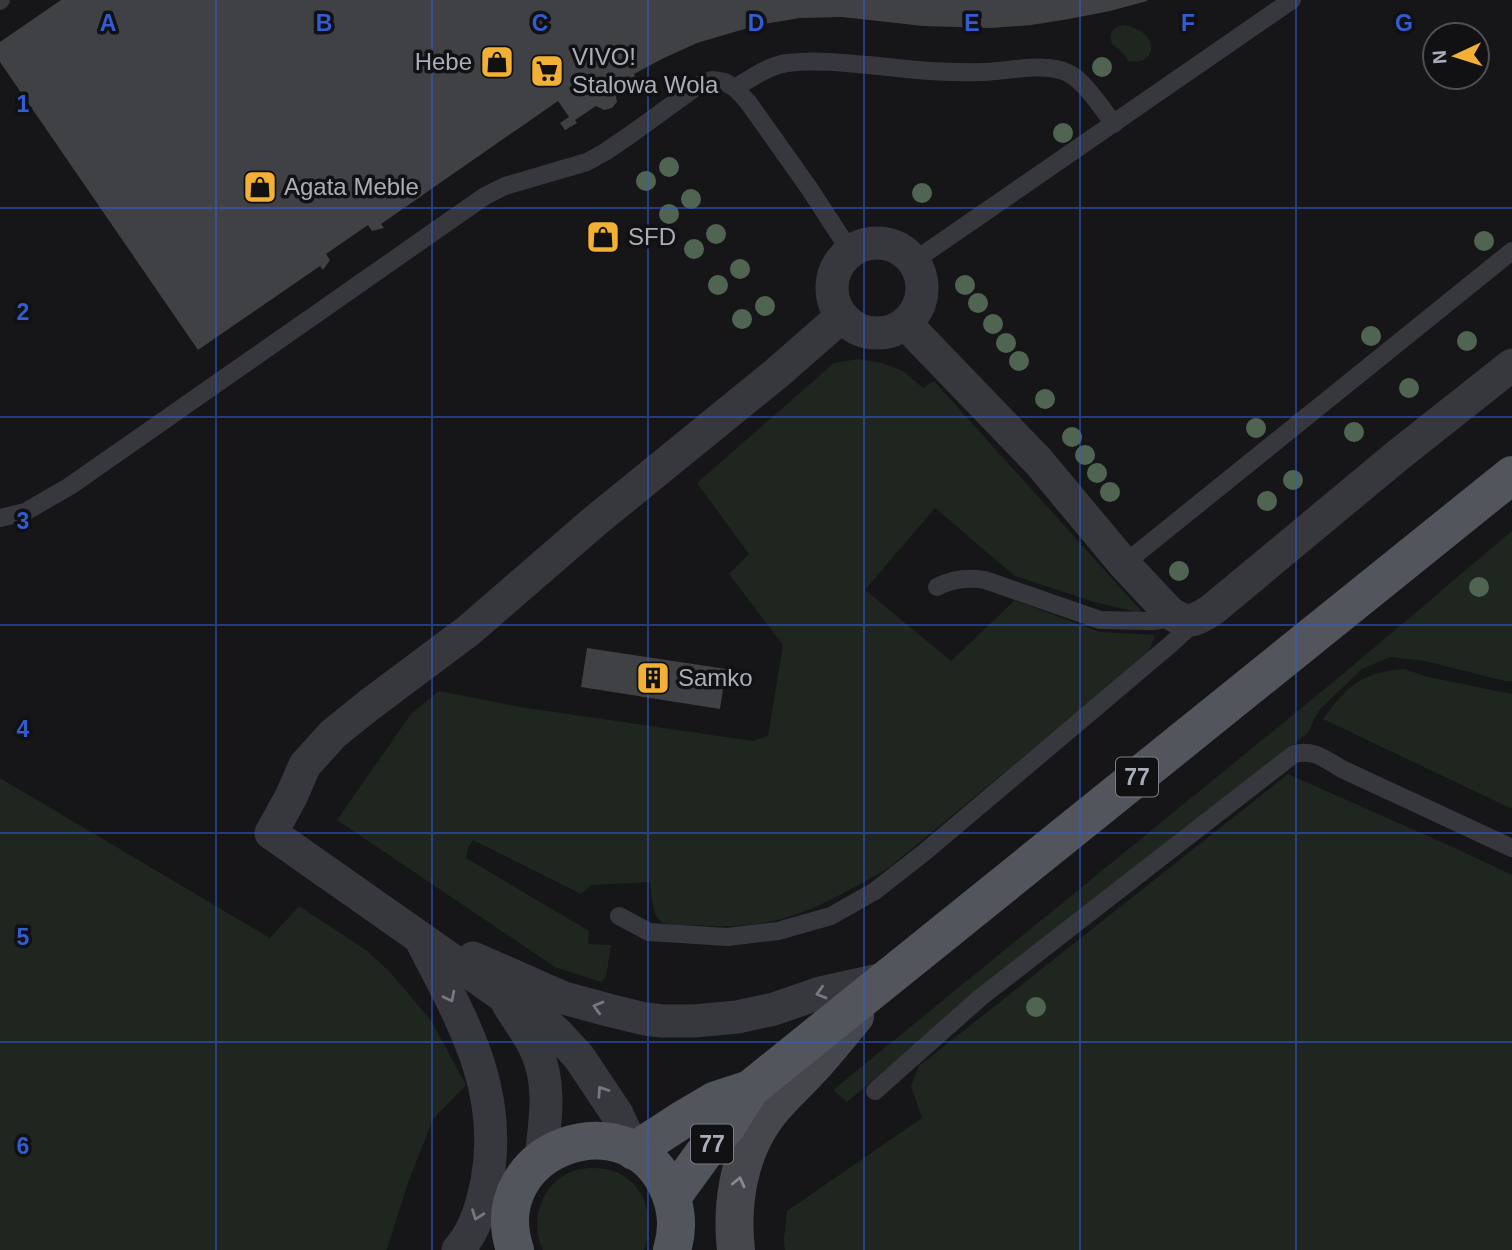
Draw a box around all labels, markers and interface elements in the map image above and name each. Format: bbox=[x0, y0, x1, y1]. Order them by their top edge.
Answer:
text: A bbox=[100, 10, 116, 36]
text: B bbox=[316, 10, 332, 36]
text: C bbox=[532, 10, 548, 36]
text: D bbox=[748, 10, 764, 36]
text: E bbox=[964, 10, 980, 36]
text: F bbox=[1181, 10, 1195, 36]
text: G bbox=[1395, 10, 1413, 36]
north arrow bbox=[1421, 21, 1491, 91]
shop icon: Hebe bbox=[478, 43, 516, 81]
place label: VIVO! Stalowa Wola bbox=[572, 43, 719, 98]
place label: Hebe bbox=[415, 48, 472, 75]
text: N bbox=[1429, 50, 1450, 65]
supermarket icon: VIVO! Stalowa Wola bbox=[528, 52, 566, 90]
text: 1 bbox=[17, 91, 30, 117]
shop icon: Agata Meble bbox=[241, 168, 279, 206]
place label: Agata Meble bbox=[284, 173, 419, 200]
shop icon: SFD bbox=[584, 218, 622, 256]
place label: SFD bbox=[628, 223, 676, 250]
text: 2 bbox=[17, 299, 29, 325]
text: 3 bbox=[17, 508, 29, 534]
building icon: Samko bbox=[634, 659, 672, 697]
place label: Samko bbox=[678, 664, 753, 691]
text: 4 bbox=[17, 716, 30, 742]
road number: 77 bbox=[1116, 758, 1158, 796]
text: 5 bbox=[17, 924, 30, 950]
one-way arrow bbox=[815, 985, 827, 1000]
one-way arrow bbox=[442, 990, 455, 1002]
one-way arrow bbox=[593, 1001, 605, 1016]
one-way arrow bbox=[597, 1086, 610, 1099]
road number: 77 bbox=[691, 1124, 733, 1163]
text: 6 bbox=[17, 1133, 29, 1159]
one-way arrow bbox=[731, 1176, 745, 1188]
one-way arrow bbox=[471, 1209, 485, 1221]

